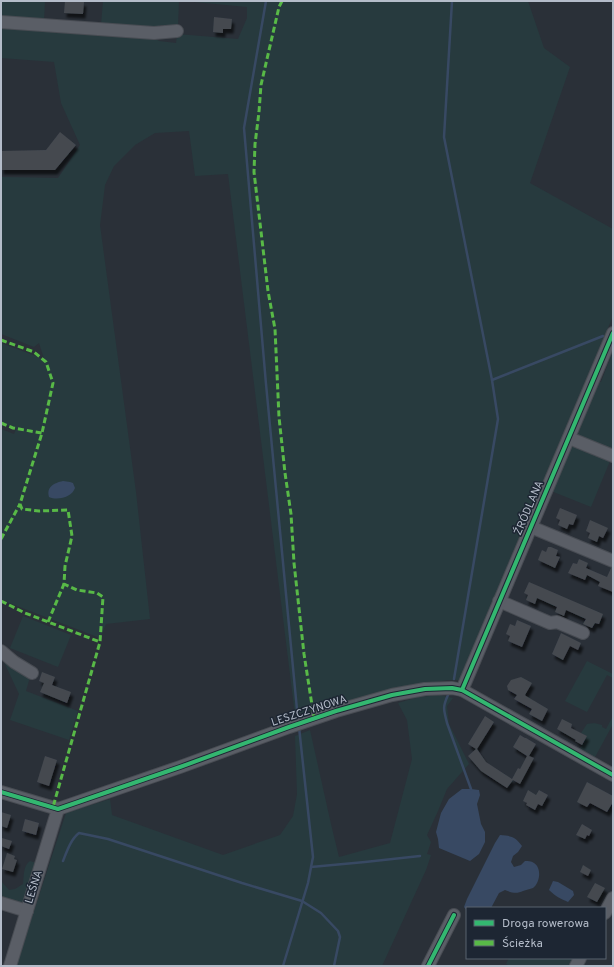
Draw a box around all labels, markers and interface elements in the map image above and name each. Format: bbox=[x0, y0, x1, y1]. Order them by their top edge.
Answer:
street label: ŹRÓDLANA bbox=[510, 478, 547, 538]
street label: LESZCZYNOWA bbox=[269, 692, 349, 730]
street label: LEŚNA bbox=[21, 868, 46, 905]
legend bbox=[466, 907, 606, 959]
text: Droga rowerowa bbox=[502, 916, 589, 932]
text: Ścieżka bbox=[502, 936, 543, 952]

